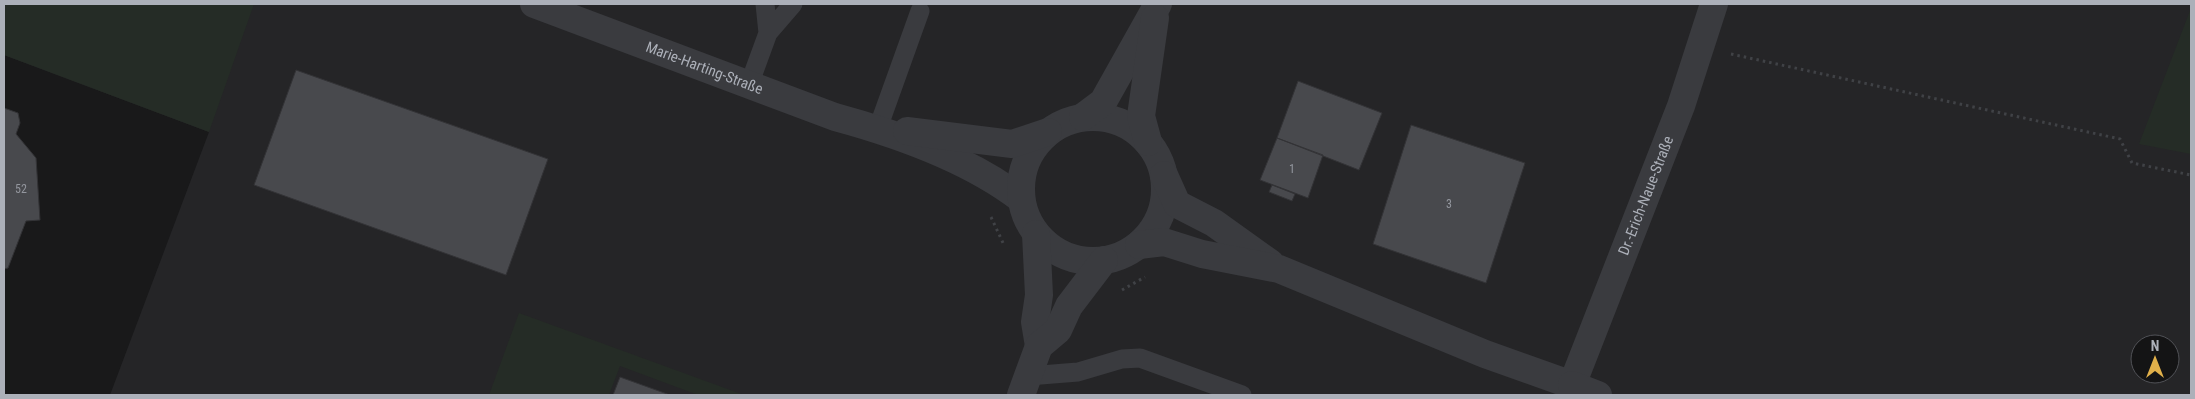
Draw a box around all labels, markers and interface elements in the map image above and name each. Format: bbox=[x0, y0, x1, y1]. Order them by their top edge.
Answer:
street label: Marie-Harting-Straße bbox=[643, 38, 765, 98]
street label: Dr.-Erich-Naue-Straße bbox=[1615, 133, 1677, 258]
house number: 1 bbox=[1289, 162, 1295, 176]
house number: 52 bbox=[15, 182, 27, 196]
house number: 3 bbox=[1446, 197, 1452, 211]
north arrow bbox=[2130, 334, 2180, 384]
text: N bbox=[2151, 338, 2159, 354]

